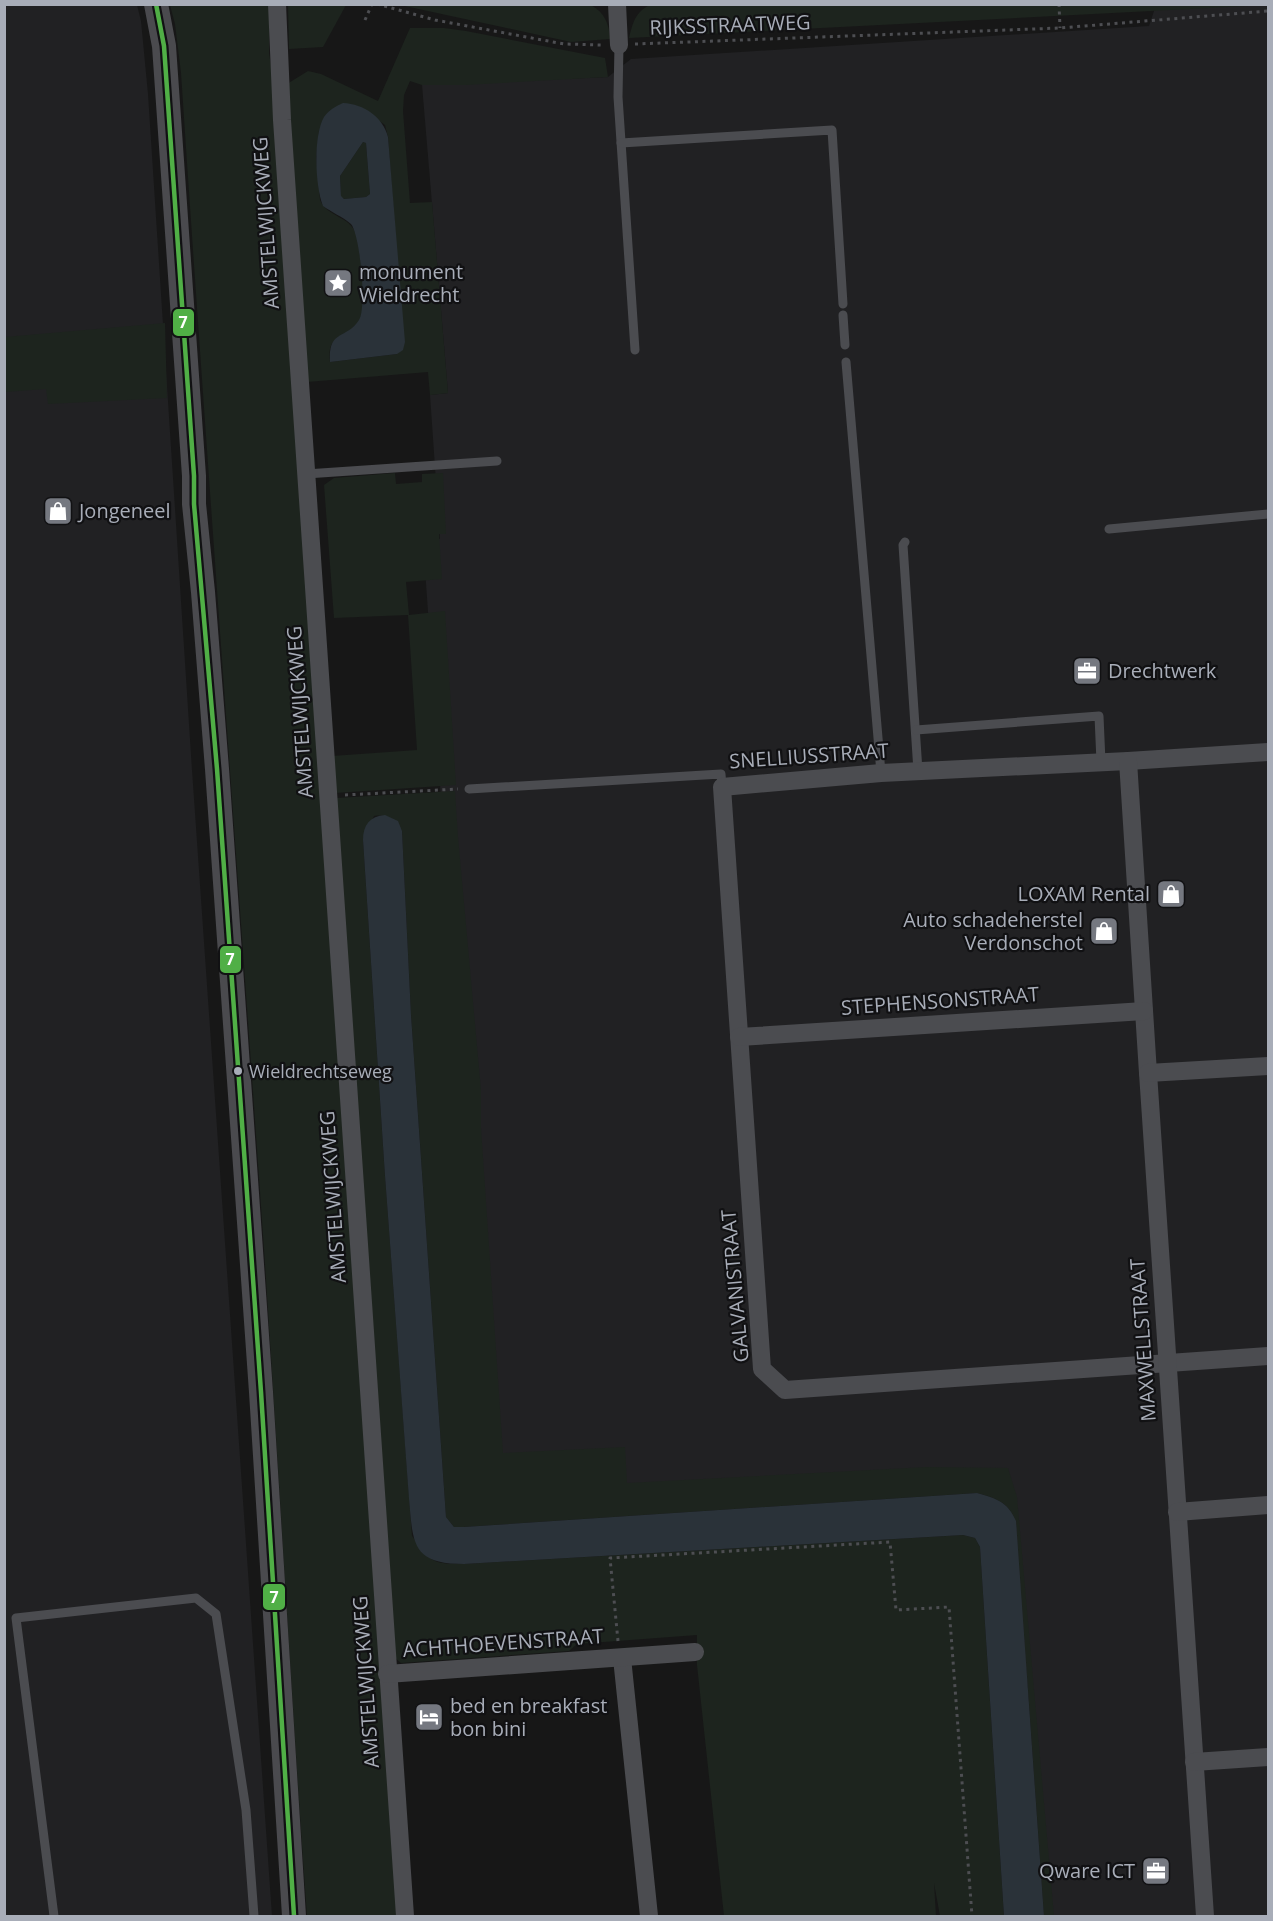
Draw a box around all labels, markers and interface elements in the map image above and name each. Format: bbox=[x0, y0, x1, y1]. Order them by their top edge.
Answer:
street label: RIJKSSTRAATWEG bbox=[649, 8, 811, 41]
street label: AMSTELWIJCKWEG bbox=[246, 136, 285, 310]
place label: monument Wieldrecht bbox=[359, 258, 463, 308]
place icon: monument Wieldrecht bbox=[322, 267, 354, 299]
line badge: 7 bbox=[172, 308, 195, 337]
text: 7 bbox=[178, 311, 188, 333]
shop icon: Jongeneel bbox=[42, 495, 74, 527]
place label: Jongeneel bbox=[77, 497, 171, 524]
street label: AMSTELWIJCKWEG bbox=[280, 625, 319, 799]
office icon: Drechtwerk bbox=[1071, 655, 1103, 687]
place label: Drechtwerk bbox=[1108, 657, 1217, 684]
street label: SNELLIUSSTRAAT bbox=[728, 736, 890, 775]
shop icon: LOXAM Rental bbox=[1155, 878, 1187, 910]
place label: LOXAM Rental bbox=[1017, 880, 1150, 907]
place label: Auto schadeherstel Verdonschot bbox=[903, 906, 1083, 956]
shop icon: Auto schadeherstel Verdonschot bbox=[1088, 915, 1120, 947]
line badge: 7 bbox=[219, 945, 242, 974]
text: 7 bbox=[225, 948, 235, 970]
street label: STEPHENSONSTRAAT bbox=[840, 980, 1040, 1021]
place label: Wieldrechtseweg bbox=[249, 1059, 392, 1083]
marker: Wieldrechtseweg bbox=[232, 1065, 244, 1077]
street label: AMSTELWIJCKWEG bbox=[313, 1110, 352, 1284]
street label: GALVANISTRAAT bbox=[714, 1208, 755, 1364]
street label: MAXWELLSTRAAT bbox=[1123, 1258, 1162, 1422]
line badge: 7 bbox=[262, 1583, 286, 1611]
text: 7 bbox=[269, 1586, 279, 1608]
street label: AMSTELWIJCKWEG bbox=[346, 1595, 385, 1769]
street label: ACHTHOEVENSTRAAT bbox=[402, 1622, 604, 1663]
place label: bed en breakfast bon bini bbox=[450, 1692, 607, 1742]
hotel icon: bed en breakfast bon bini bbox=[413, 1701, 445, 1733]
office icon: Qware ICT bbox=[1140, 1855, 1172, 1887]
place label: Qware ICT bbox=[1039, 1857, 1135, 1884]

